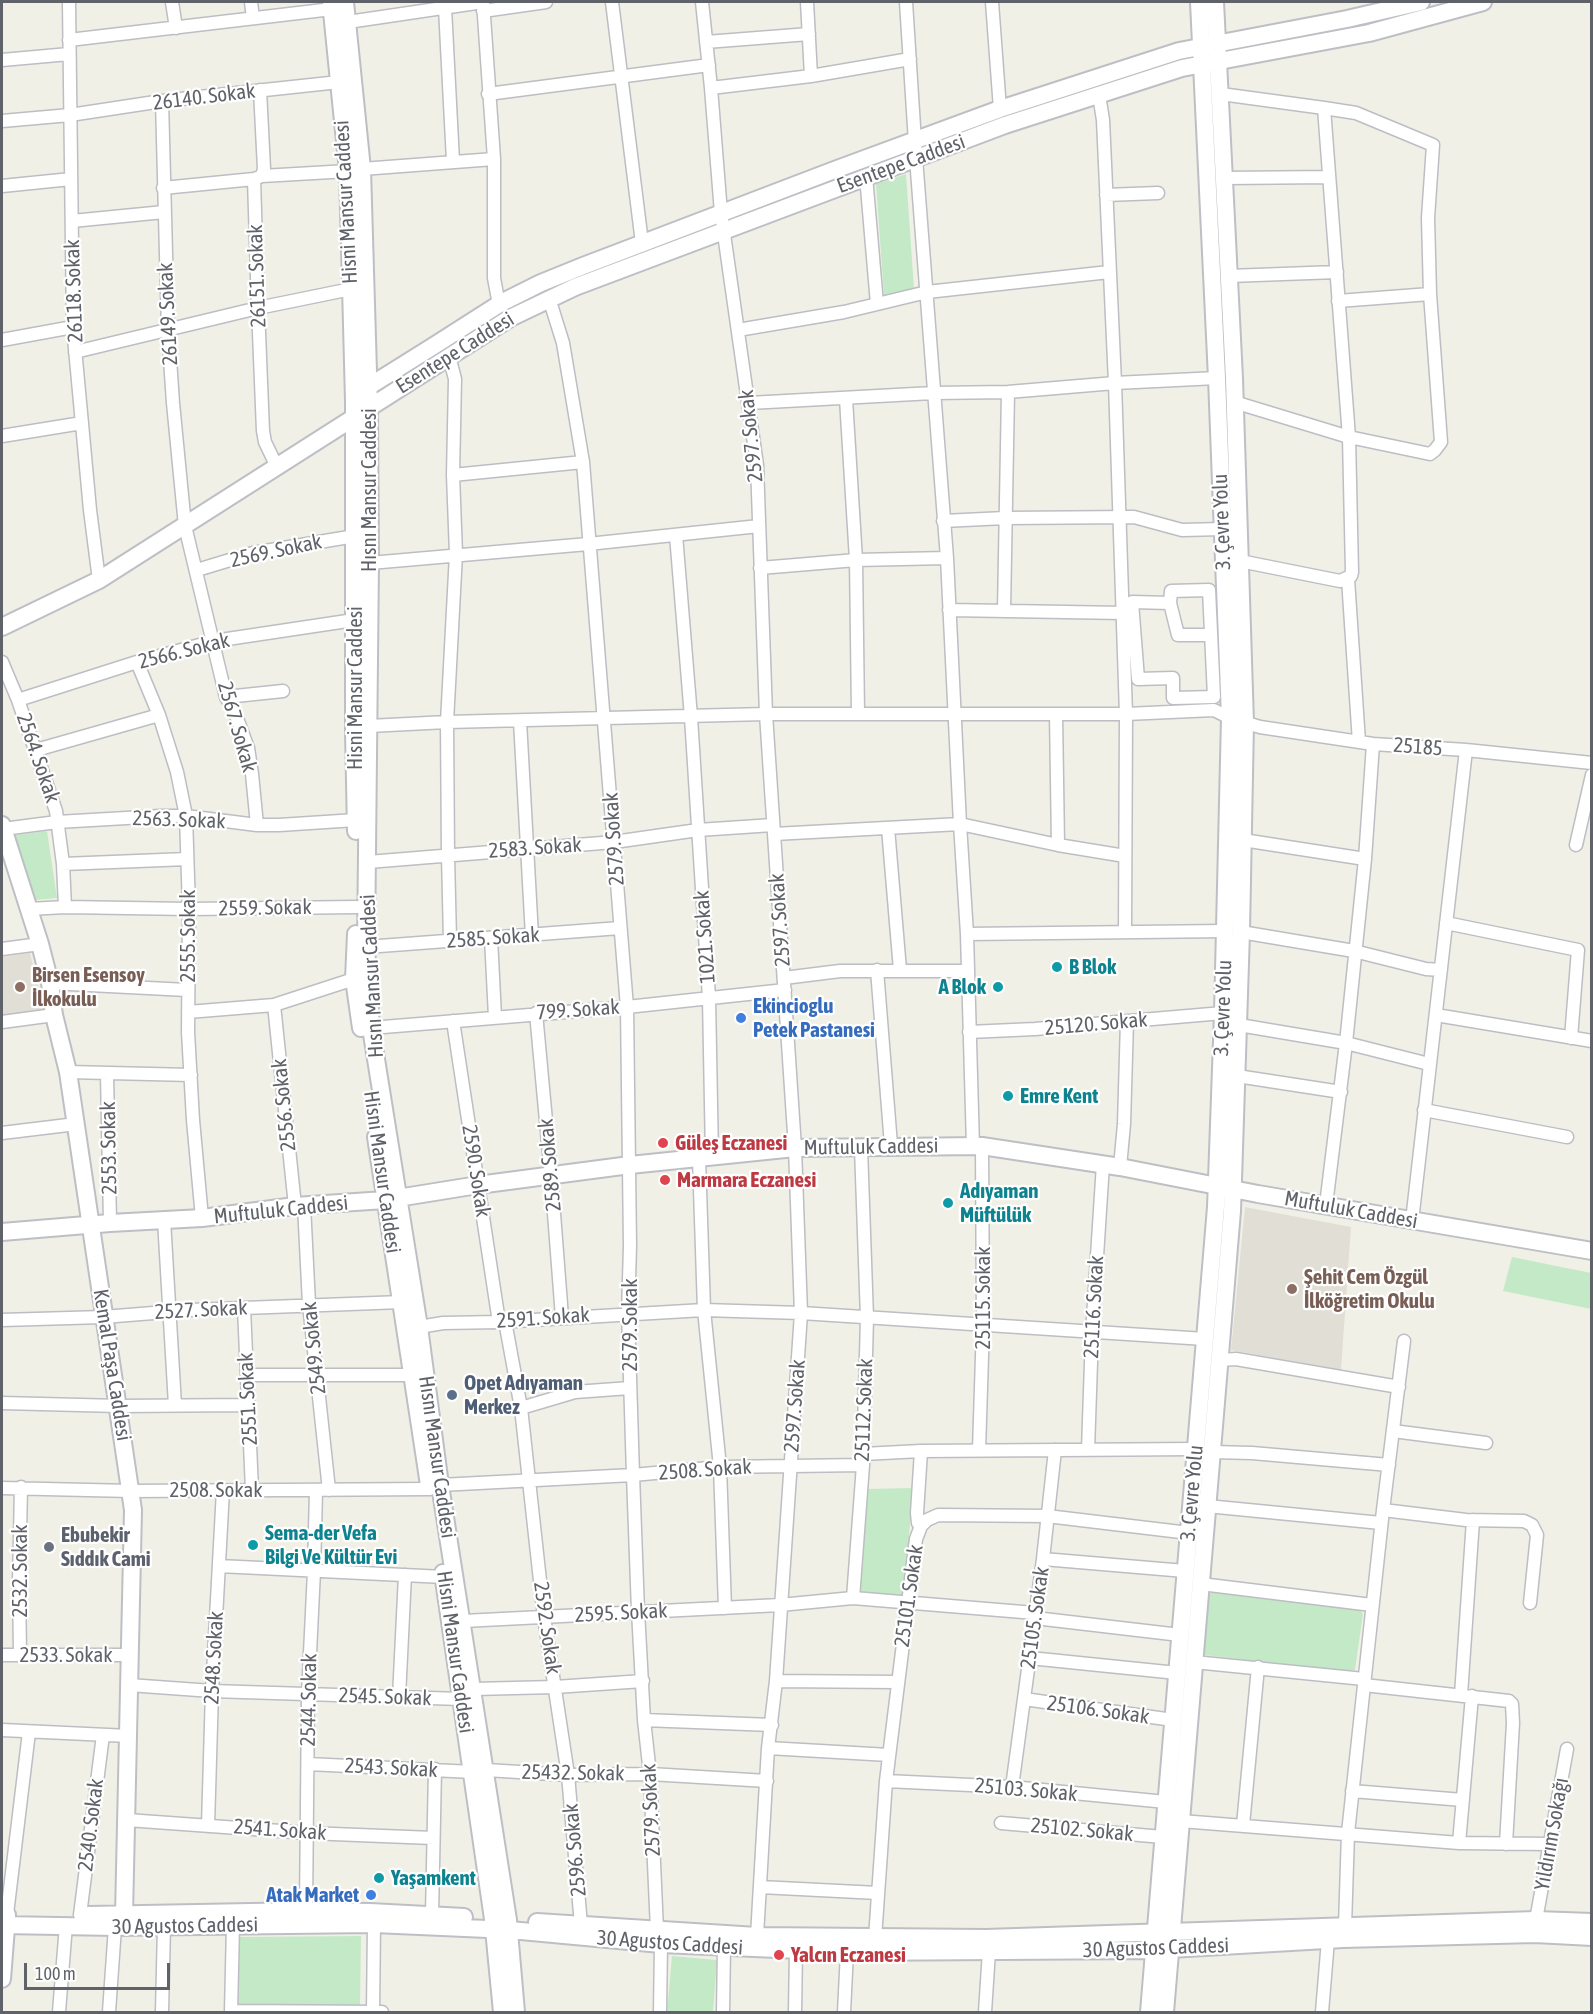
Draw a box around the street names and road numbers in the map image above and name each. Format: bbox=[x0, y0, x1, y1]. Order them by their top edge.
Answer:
street label: 26140. Sokak bbox=[151, 78, 257, 116]
street label: Hisni Mansur Caddesi bbox=[329, 120, 363, 284]
street label: Esentepe Caddesi bbox=[833, 129, 969, 199]
street label: 26151. Sokak bbox=[243, 224, 271, 328]
street label: 26118. Sokak bbox=[60, 239, 88, 343]
street label: 26149. Sokak bbox=[153, 262, 183, 366]
street label: Esentepe Caddesi bbox=[391, 307, 519, 399]
street label: 2597. Sokak bbox=[734, 388, 768, 484]
street label: Hısnı Mansur Caddesi bbox=[356, 408, 382, 572]
street label: 3. Çevre Yolu bbox=[1208, 473, 1236, 571]
street label: 2569. Sokak bbox=[228, 529, 324, 573]
street label: Hisni Mansur Caddesi bbox=[342, 606, 368, 770]
street label: 2566. Sokak bbox=[136, 628, 232, 674]
street label: 2567. Sokak bbox=[212, 679, 262, 775]
street label: 2564. Sokak bbox=[11, 710, 65, 806]
street label: 25185 bbox=[1393, 733, 1443, 761]
street label: 2579. Sokak bbox=[598, 792, 630, 886]
street label: 2563. Sokak bbox=[132, 806, 226, 834]
street label: 2583. Sokak bbox=[488, 832, 582, 864]
street label: 2597. Sokak bbox=[764, 873, 796, 967]
street label: 2555. Sokak bbox=[175, 889, 201, 983]
street label: 1021. Sokak bbox=[689, 890, 721, 984]
street label: Hısnı Mansur Caddesi bbox=[355, 894, 389, 1058]
street label: 2559. Sokak bbox=[218, 895, 312, 921]
street label: 2585. Sokak bbox=[446, 922, 540, 954]
street label: 3. Çevre Yolu bbox=[1209, 959, 1237, 1057]
street label: 799. Sokak bbox=[536, 995, 620, 1025]
street label: 25120. Sokak bbox=[1044, 1007, 1148, 1041]
street label: 2556. Sokak bbox=[267, 1057, 301, 1153]
street label: Hisni Mansur Caddesi bbox=[358, 1089, 406, 1255]
street label: 2553. Sokak bbox=[96, 1101, 122, 1195]
street label: 2589. Sokak bbox=[533, 1118, 567, 1212]
street label: 2590. Sokak bbox=[456, 1123, 496, 1219]
street label: Muftuluk Caddesi bbox=[803, 1133, 939, 1161]
street label: Muftuluk Caddesi bbox=[1282, 1186, 1420, 1234]
street label: Muftuluk Caddesi bbox=[213, 1190, 349, 1230]
street label: 25115. Sokak bbox=[970, 1247, 996, 1349]
street label: 25116. Sokak bbox=[1079, 1255, 1109, 1359]
street label: 2579. Sokak bbox=[617, 1278, 643, 1372]
street label: Kemal Paşa Caddesi bbox=[88, 1287, 136, 1443]
street label: 2527. Sokak bbox=[154, 1295, 248, 1325]
street label: 2549. Sokak bbox=[297, 1300, 331, 1396]
street label: 2591. Sokak bbox=[496, 1302, 590, 1334]
street label: 2551. Sokak bbox=[233, 1352, 263, 1446]
street label: 25112. Sokak bbox=[850, 1358, 878, 1462]
street label: 2597. Sokak bbox=[779, 1359, 811, 1453]
street label: Hısnı Mansur Caddesi bbox=[413, 1374, 461, 1540]
street label: 3. Çevre Yolu bbox=[1175, 1444, 1209, 1542]
street label: 2508. Sokak bbox=[658, 1454, 752, 1486]
street label: 2508. Sokak bbox=[169, 1477, 263, 1503]
street label: 2532. Sokak bbox=[7, 1524, 33, 1618]
street label: 25101. Sokak bbox=[889, 1543, 929, 1649]
street label: 25105. Sokak bbox=[1015, 1565, 1055, 1671]
street label: Hisni Mansur Caddesi bbox=[431, 1569, 479, 1735]
street label: 2592. Sokak bbox=[528, 1580, 566, 1676]
street label: 2595. Sokak bbox=[574, 1598, 668, 1628]
street label: 2548. Sokak bbox=[199, 1611, 229, 1705]
street label: 2533. Sokak bbox=[19, 1642, 113, 1668]
street label: 2544. Sokak bbox=[296, 1653, 322, 1747]
street label: 2545. Sokak bbox=[338, 1683, 432, 1711]
street label: 25106. Sokak bbox=[1045, 1690, 1151, 1730]
street label: 2543. Sokak bbox=[344, 1753, 438, 1783]
street label: 25432. Sokak bbox=[521, 1760, 625, 1786]
street label: 2579. Sokak bbox=[636, 1763, 666, 1857]
street label: 25103. Sokak bbox=[974, 1773, 1078, 1807]
street label: Yıldırım Sokağı bbox=[1530, 1776, 1574, 1892]
street label: 2540. Sokak bbox=[73, 1777, 109, 1873]
street label: 2596. Sokak bbox=[558, 1803, 592, 1897]
street label: 25102. Sokak bbox=[1030, 1813, 1134, 1847]
street label: 2541. Sokak bbox=[233, 1814, 327, 1846]
street label: 30 Agustos Caddesi bbox=[112, 1912, 258, 1940]
street label: 30 Agustos Caddesi bbox=[596, 1925, 744, 1961]
street label: 30 Agustos Caddesi bbox=[1082, 1933, 1230, 1963]

